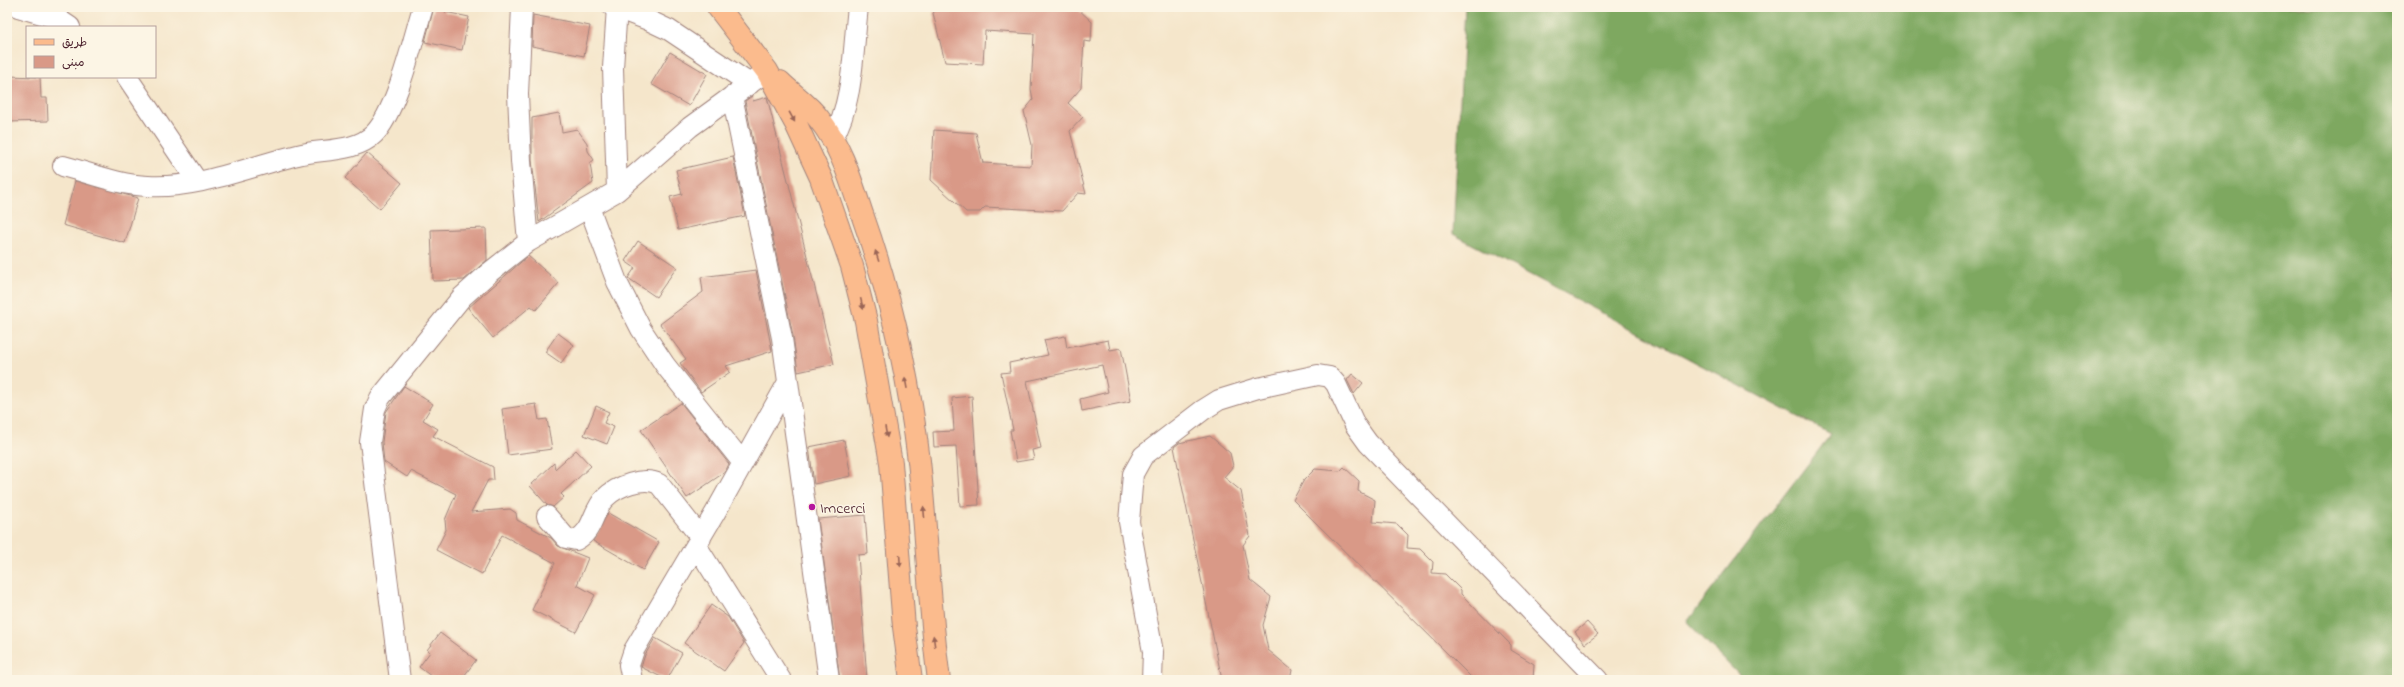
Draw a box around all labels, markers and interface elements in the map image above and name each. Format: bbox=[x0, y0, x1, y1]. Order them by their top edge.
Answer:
legend bbox=[26, 26, 156, 78]
text: طريق bbox=[62, 34, 87, 52]
text: مبنى bbox=[62, 54, 85, 72]
one-way arrow bbox=[789, 111, 796, 123]
one-way arrow bbox=[874, 250, 880, 262]
one-way arrow bbox=[859, 298, 865, 310]
one-way arrow bbox=[903, 377, 909, 389]
one-way arrow bbox=[883, 426, 889, 438]
place label: Imcerci bbox=[820, 497, 866, 521]
marker: Imcerci bbox=[807, 502, 817, 512]
one-way arrow bbox=[920, 506, 927, 518]
one-way arrow bbox=[896, 555, 903, 567]
one-way arrow bbox=[931, 635, 937, 647]

